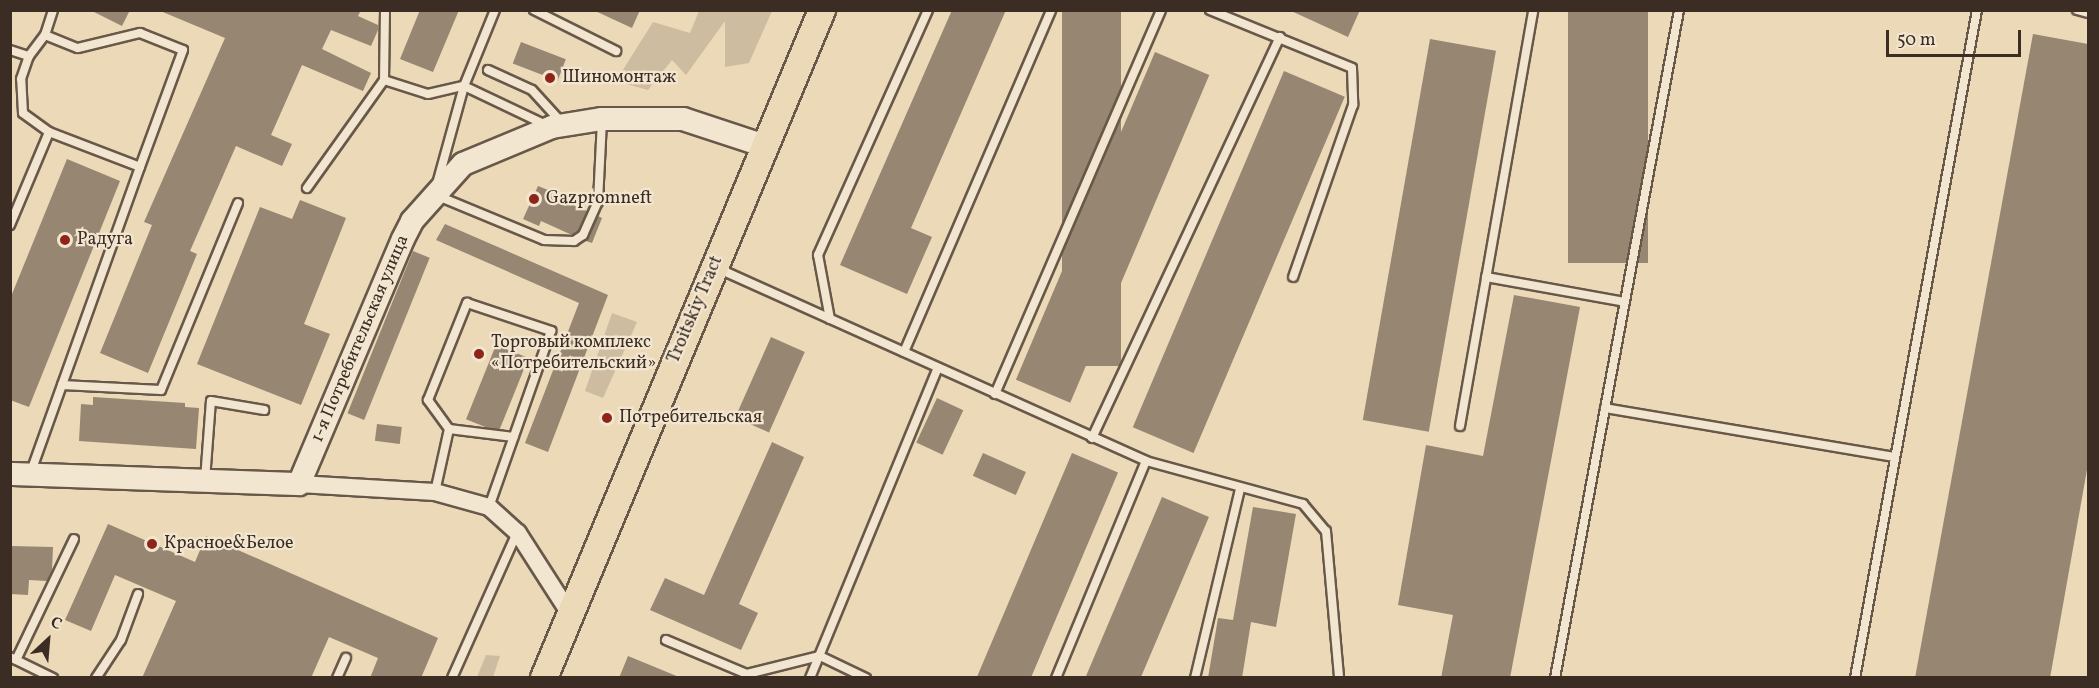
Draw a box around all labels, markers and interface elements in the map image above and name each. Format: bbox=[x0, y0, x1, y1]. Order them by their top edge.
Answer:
scale bar bbox=[1889, 18, 2024, 56]
text: 50 m bbox=[1897, 28, 1936, 53]
place label: Шиномонтаж bbox=[562, 67, 676, 89]
marker: Шиномонтаж bbox=[543, 71, 557, 85]
place label: Gazpromneft bbox=[546, 188, 652, 210]
marker: Gazpromneft bbox=[527, 192, 541, 206]
place label: Радуга bbox=[77, 229, 133, 251]
street label: 1-я Потребительская улица bbox=[307, 232, 415, 446]
marker: Радуга bbox=[58, 233, 72, 247]
street label: Troitskiy Tract bbox=[663, 253, 729, 367]
place label: Торговый комплекс «Потребительский» bbox=[491, 333, 656, 376]
marker: Торговый комплекс «Потребительский» bbox=[472, 347, 486, 361]
place label: Потребительская bbox=[619, 407, 762, 429]
marker: Потребительская bbox=[600, 411, 614, 425]
place label: Красное&Белое bbox=[164, 533, 294, 555]
marker: Красное&Белое bbox=[145, 537, 159, 551]
north arrow bbox=[18, 610, 78, 670]
text: С bbox=[46, 612, 65, 636]

